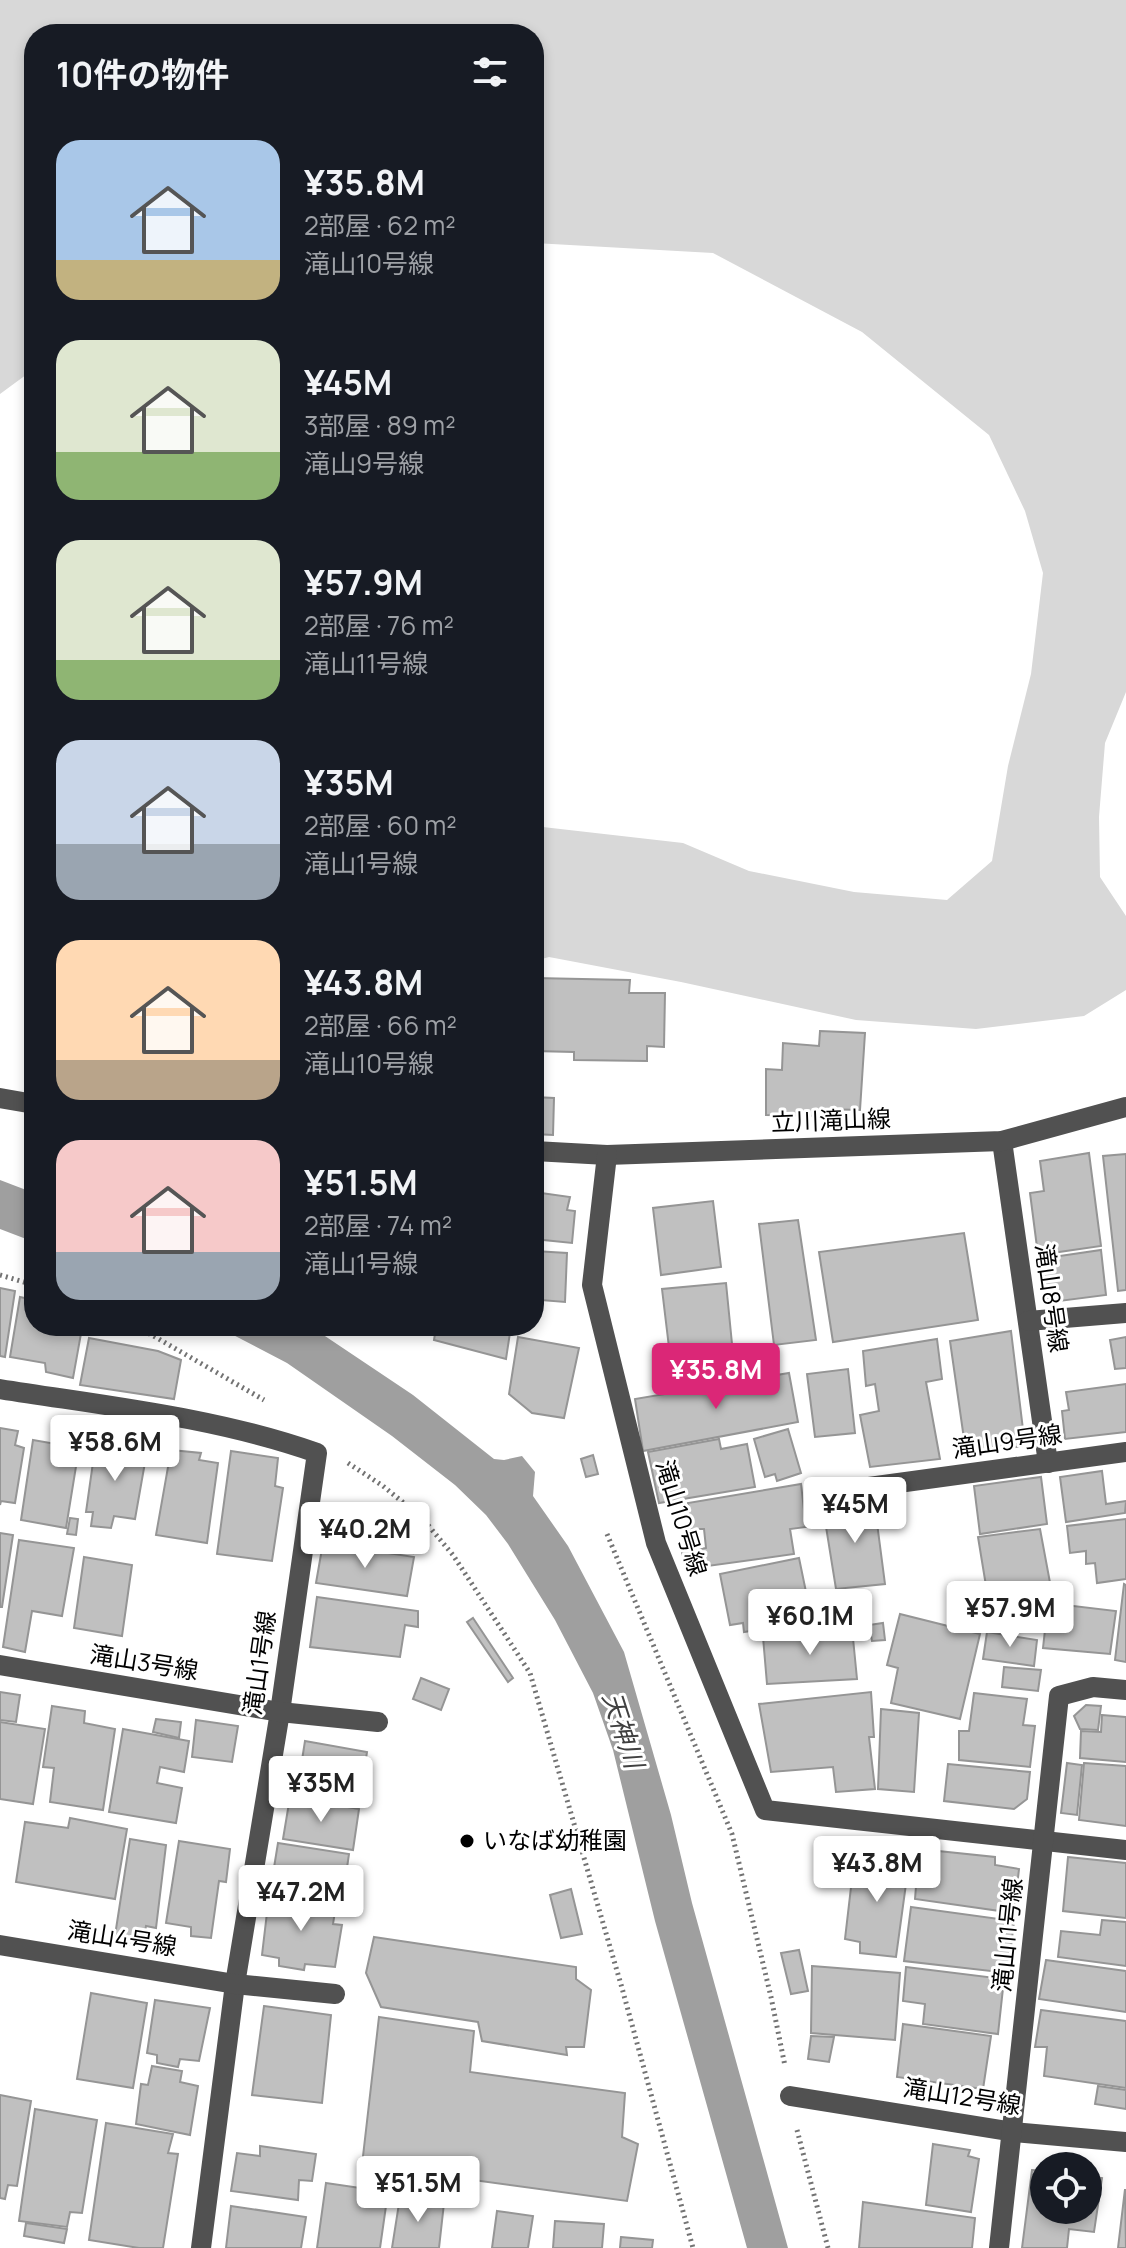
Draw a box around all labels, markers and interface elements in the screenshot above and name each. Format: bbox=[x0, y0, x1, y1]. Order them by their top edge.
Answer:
icon: filters bbox=[468, 50, 512, 94]
text: 10件の物件 bbox=[56, 51, 229, 97]
text: ¥35.8M bbox=[304, 159, 425, 205]
icon: home bbox=[120, 172, 216, 268]
text: 2部屋 · 62 m² bbox=[304, 207, 456, 243]
text: 滝山10号線 bbox=[304, 245, 434, 281]
text: ¥45M bbox=[304, 359, 392, 405]
icon: home bbox=[120, 372, 216, 468]
text: 3部屋 · 89 m² bbox=[304, 407, 456, 443]
text: 滝山9号線 bbox=[304, 445, 424, 481]
text: ¥57.9M bbox=[304, 559, 423, 605]
icon: home bbox=[120, 572, 216, 668]
text: 2部屋 · 76 m² bbox=[304, 607, 454, 643]
text: 滝山11号線 bbox=[304, 645, 428, 681]
text: ¥35M bbox=[304, 759, 394, 805]
icon: home bbox=[120, 772, 216, 868]
text: 2部屋 · 60 m² bbox=[304, 807, 457, 843]
text: 滝山1号線 bbox=[304, 845, 418, 881]
text: ¥43.8M bbox=[304, 959, 423, 1005]
icon: home bbox=[120, 972, 216, 1068]
text: 2部屋 · 66 m² bbox=[304, 1007, 457, 1043]
text: 滝山10号線 bbox=[304, 1045, 434, 1081]
street label: 立川滝山線 bbox=[770, 1101, 891, 1138]
text: ¥51.5M bbox=[304, 1159, 418, 1205]
icon: home bbox=[120, 1172, 216, 1268]
text: 2部屋 · 74 m² bbox=[304, 1207, 452, 1243]
street label: 滝山8号線 bbox=[1028, 1241, 1076, 1355]
text: 滝山1号線 bbox=[304, 1245, 418, 1281]
pin: ¥35.8M bbox=[651, 1343, 781, 1411]
text: ¥35.8M bbox=[670, 1351, 762, 1387]
pin: ¥58.6M bbox=[50, 1415, 180, 1483]
street label: 滝山9号線 bbox=[950, 1416, 1064, 1465]
text: ¥58.6M bbox=[68, 1423, 162, 1459]
street label: 滝山10号線 bbox=[649, 1455, 716, 1580]
pin: ¥45M bbox=[808, 1477, 902, 1545]
text: ¥45M bbox=[821, 1485, 889, 1521]
pin: ¥40.2M bbox=[300, 1502, 430, 1570]
text: ¥40.2M bbox=[319, 1510, 411, 1546]
pin: ¥57.9M bbox=[945, 1581, 1075, 1649]
pin: ¥60.1M bbox=[745, 1589, 875, 1657]
text: ¥57.9M bbox=[965, 1589, 1055, 1625]
text: ¥60.1M bbox=[766, 1597, 854, 1633]
street label: 滝山1号線 bbox=[235, 1608, 282, 1717]
street label: 滝山3号線 bbox=[88, 1637, 201, 1686]
water label: 天神川 bbox=[595, 1687, 654, 1775]
pin: ¥35M bbox=[274, 1756, 368, 1824]
text: ¥35M bbox=[287, 1764, 355, 1800]
place label: いなば幼稚園 bbox=[483, 1823, 627, 1856]
marker: いなば幼稚園 bbox=[458, 1832, 476, 1850]
pin: ¥43.8M bbox=[812, 1836, 942, 1904]
text: ¥43.8M bbox=[831, 1844, 923, 1880]
pin: ¥47.2M bbox=[236, 1865, 366, 1933]
text: ¥47.2M bbox=[257, 1873, 345, 1909]
street label: 滝山11号線 bbox=[984, 1876, 1029, 1994]
street label: 滝山4号線 bbox=[65, 1913, 179, 1962]
street label: 滝山12号線 bbox=[901, 2070, 1024, 2121]
map controls bbox=[1030, 2152, 1102, 2224]
button: locate bbox=[1030, 2152, 1102, 2224]
pin: ¥51.5M bbox=[353, 2156, 483, 2224]
text: ¥51.5M bbox=[375, 2164, 461, 2200]

